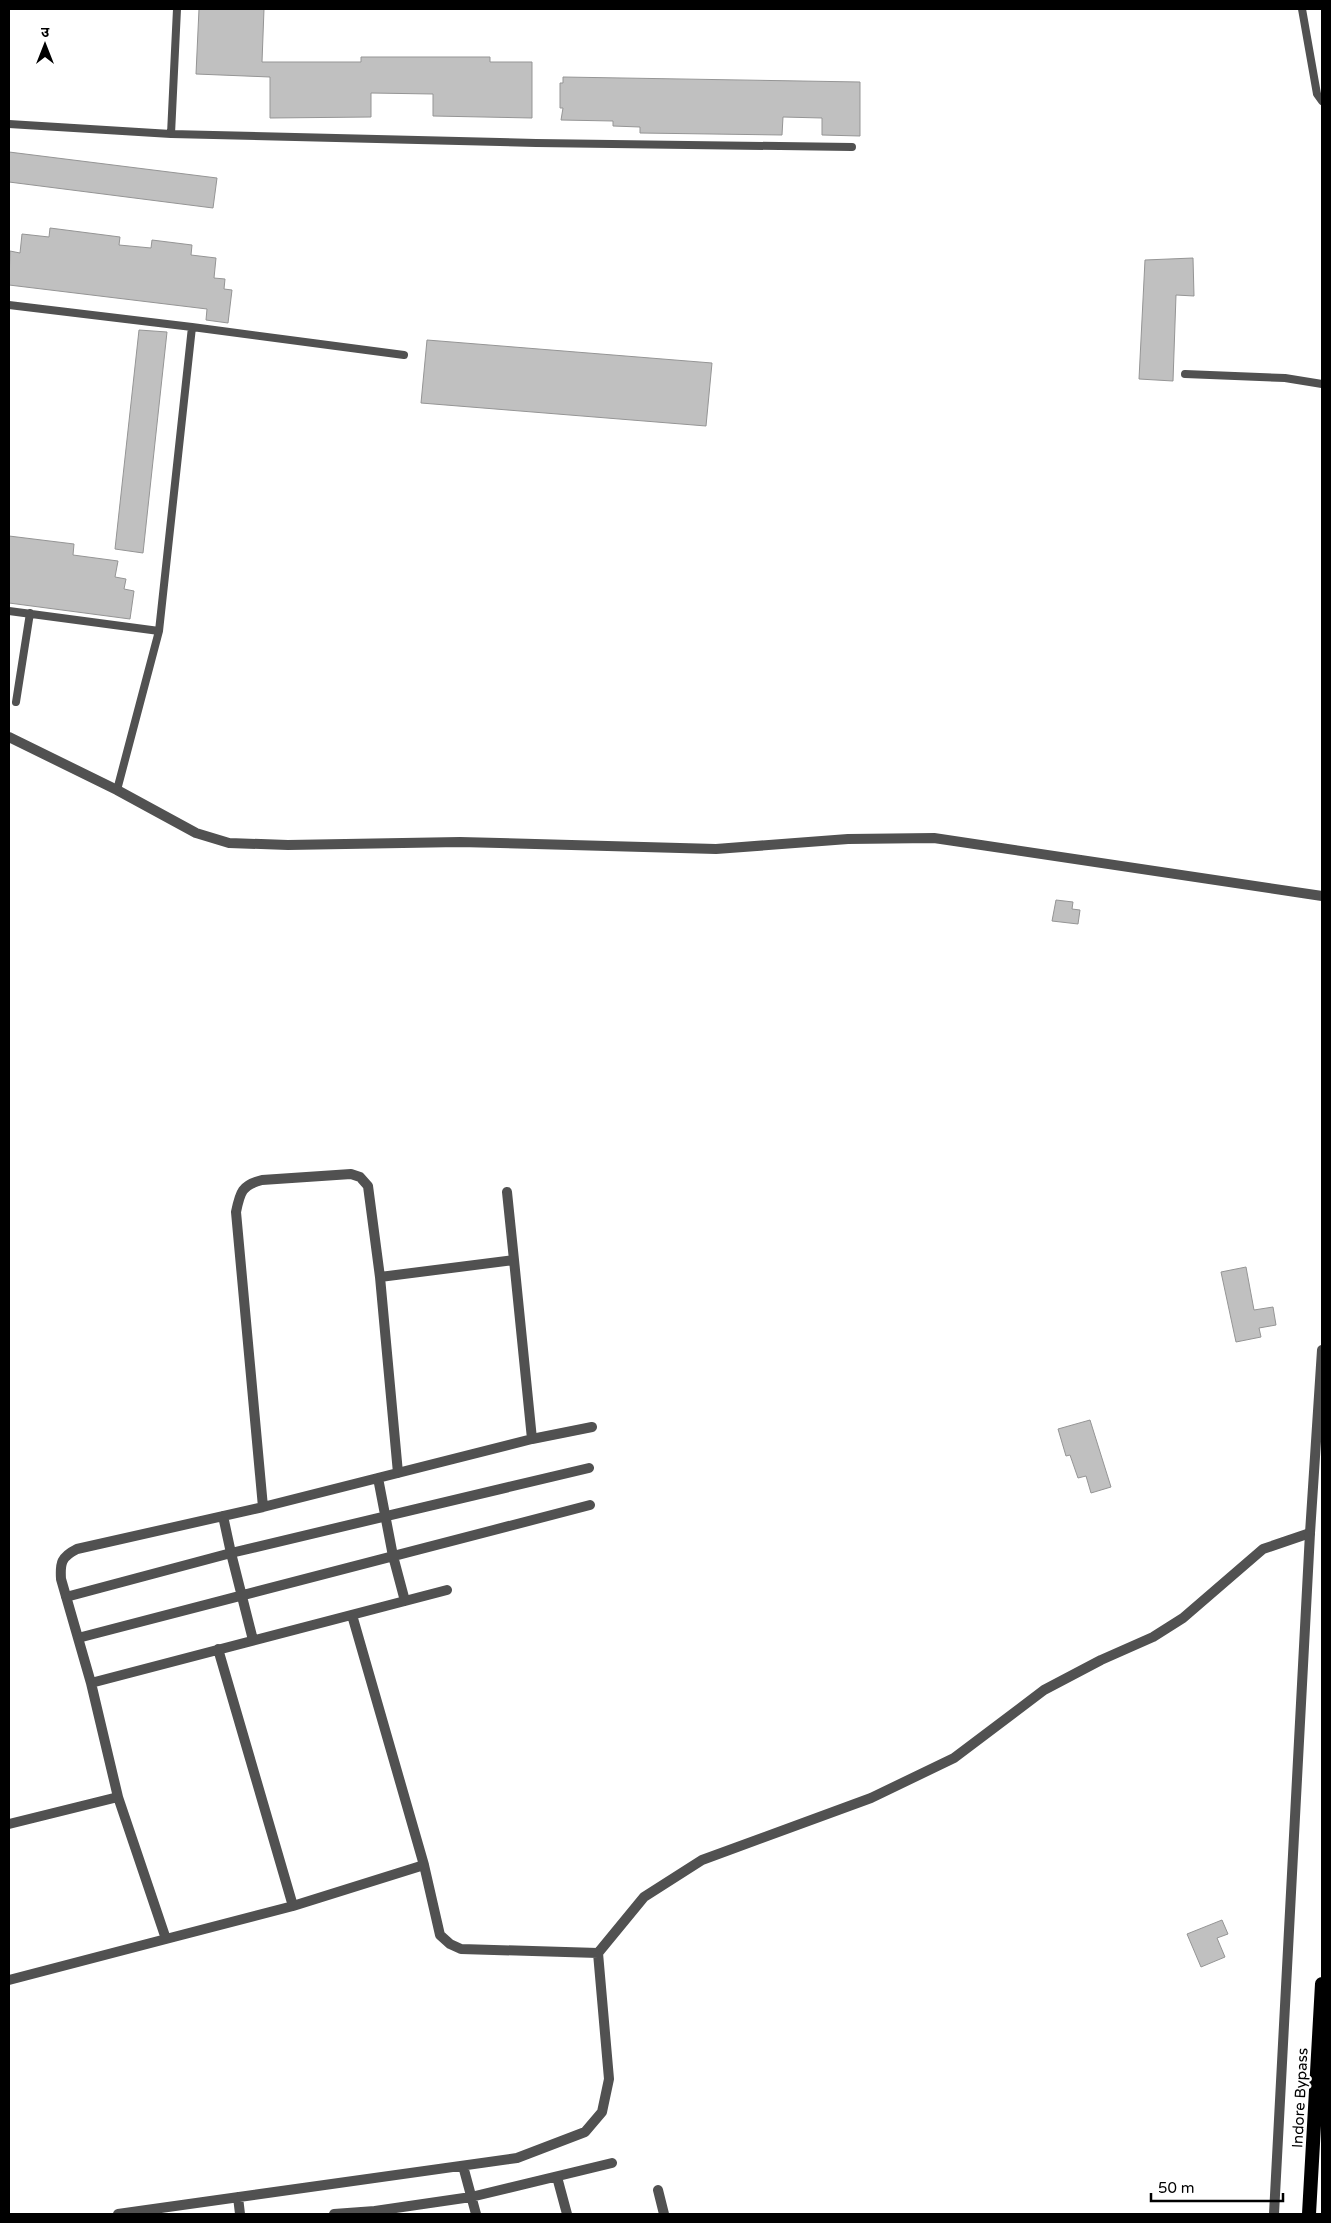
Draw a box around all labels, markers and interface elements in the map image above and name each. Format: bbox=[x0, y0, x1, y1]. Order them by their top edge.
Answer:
north arrow bbox=[20, 20, 70, 70]
text: उ bbox=[41, 24, 50, 41]
street label: Indore Bypass bbox=[1288, 2047, 1312, 2149]
scale bar bbox=[1151, 2170, 1284, 2202]
text: 50 m bbox=[1158, 2179, 1195, 2197]

